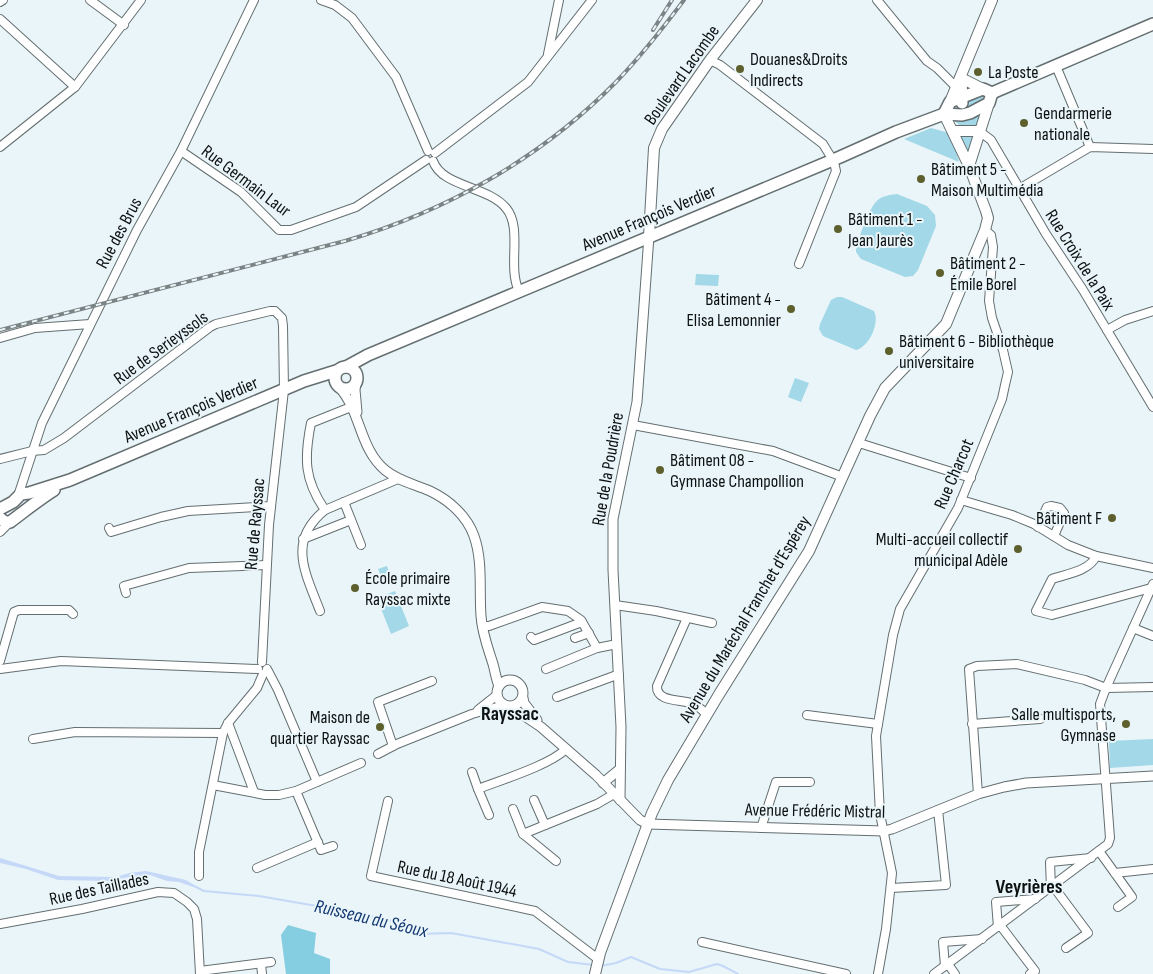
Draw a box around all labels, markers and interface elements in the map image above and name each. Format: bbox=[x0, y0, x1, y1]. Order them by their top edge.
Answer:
street label: Boulevard Lacombe bbox=[640, 21, 724, 129]
place label: Douanes&Droits Indirects bbox=[750, 49, 848, 91]
place label: La Poste bbox=[988, 62, 1039, 83]
marker: Douanes&Droits Indirects bbox=[734, 63, 746, 75]
marker: La Poste bbox=[972, 66, 984, 78]
place label: Gendarmerie nationale bbox=[1034, 103, 1112, 145]
marker: Gendarmerie nationale bbox=[1018, 117, 1030, 129]
street label: Rue Germain Laur bbox=[197, 141, 295, 221]
place label: Bâtiment 5 - Maison Multimédia bbox=[931, 159, 1044, 201]
marker: Bâtiment 5 - Maison Multimédia bbox=[915, 173, 927, 185]
street label: Avenue François Verdier bbox=[578, 180, 719, 256]
street label: Rue des Brus bbox=[92, 194, 146, 272]
street label: Rue Croix de la Paix bbox=[1041, 206, 1120, 315]
place label: Bâtiment 1 - Jean Jaurès bbox=[847, 209, 923, 251]
marker: Bâtiment 1 - Jean Jaurès bbox=[832, 223, 844, 235]
place label: Bâtiment 2 - Émile Borel bbox=[950, 253, 1026, 295]
marker: Bâtiment 2 - Émile Borel bbox=[934, 267, 946, 279]
place label: Bâtiment 4 - Elisa Lemonnier bbox=[686, 289, 781, 331]
marker: Bâtiment 4 - Elisa Lemonnier bbox=[785, 303, 797, 315]
street label: Rue de Serieyssols bbox=[110, 307, 212, 389]
place label: Bâtiment 6 - Bibliothèque universitaire bbox=[899, 331, 1054, 373]
marker: Bâtiment 6 - Bibliothèque universitaire bbox=[883, 345, 895, 357]
street label: Avenue François Verdier bbox=[120, 372, 261, 448]
street label: Rue de la Poudrière bbox=[588, 411, 628, 527]
street label: Rue Charcot bbox=[930, 435, 978, 512]
place label: Bâtiment 08 - Gymnase Champollion bbox=[670, 450, 804, 492]
marker: Bâtiment 08 - Gymnase Champollion bbox=[654, 464, 666, 476]
street label: Rue de Rayssac bbox=[241, 477, 269, 571]
place label: Bâtiment F bbox=[1036, 508, 1102, 529]
street label: Avenue du Maréchal Franchet d'Espérey bbox=[674, 512, 815, 727]
marker: Bâtiment F bbox=[1106, 512, 1118, 524]
place label: Multi-accueil collectif municipal Adèle bbox=[876, 529, 1009, 571]
marker: Multi-accueil collectif municipal Adèle bbox=[1012, 543, 1024, 555]
place label: École primaire Rayssac mixte bbox=[365, 568, 451, 610]
marker: École primaire Rayssac mixte bbox=[349, 582, 361, 594]
district label: Rayssac bbox=[481, 702, 539, 726]
place label: Salle multisports, Gymnase bbox=[1011, 704, 1116, 746]
place label: Maison de quartier Rayssac bbox=[270, 707, 370, 749]
marker: Salle multisports, Gymnase bbox=[1120, 718, 1132, 730]
marker: Maison de quartier Rayssac bbox=[374, 721, 386, 733]
street label: Avenue Frédéric Mistral bbox=[744, 799, 885, 823]
street label: Rue du 18 Août 1944 bbox=[395, 856, 519, 902]
street label: Rue des Taillades bbox=[47, 868, 151, 910]
district label: Veyrières bbox=[996, 875, 1063, 899]
water label: Ruisseau du Séoux bbox=[312, 895, 431, 943]

